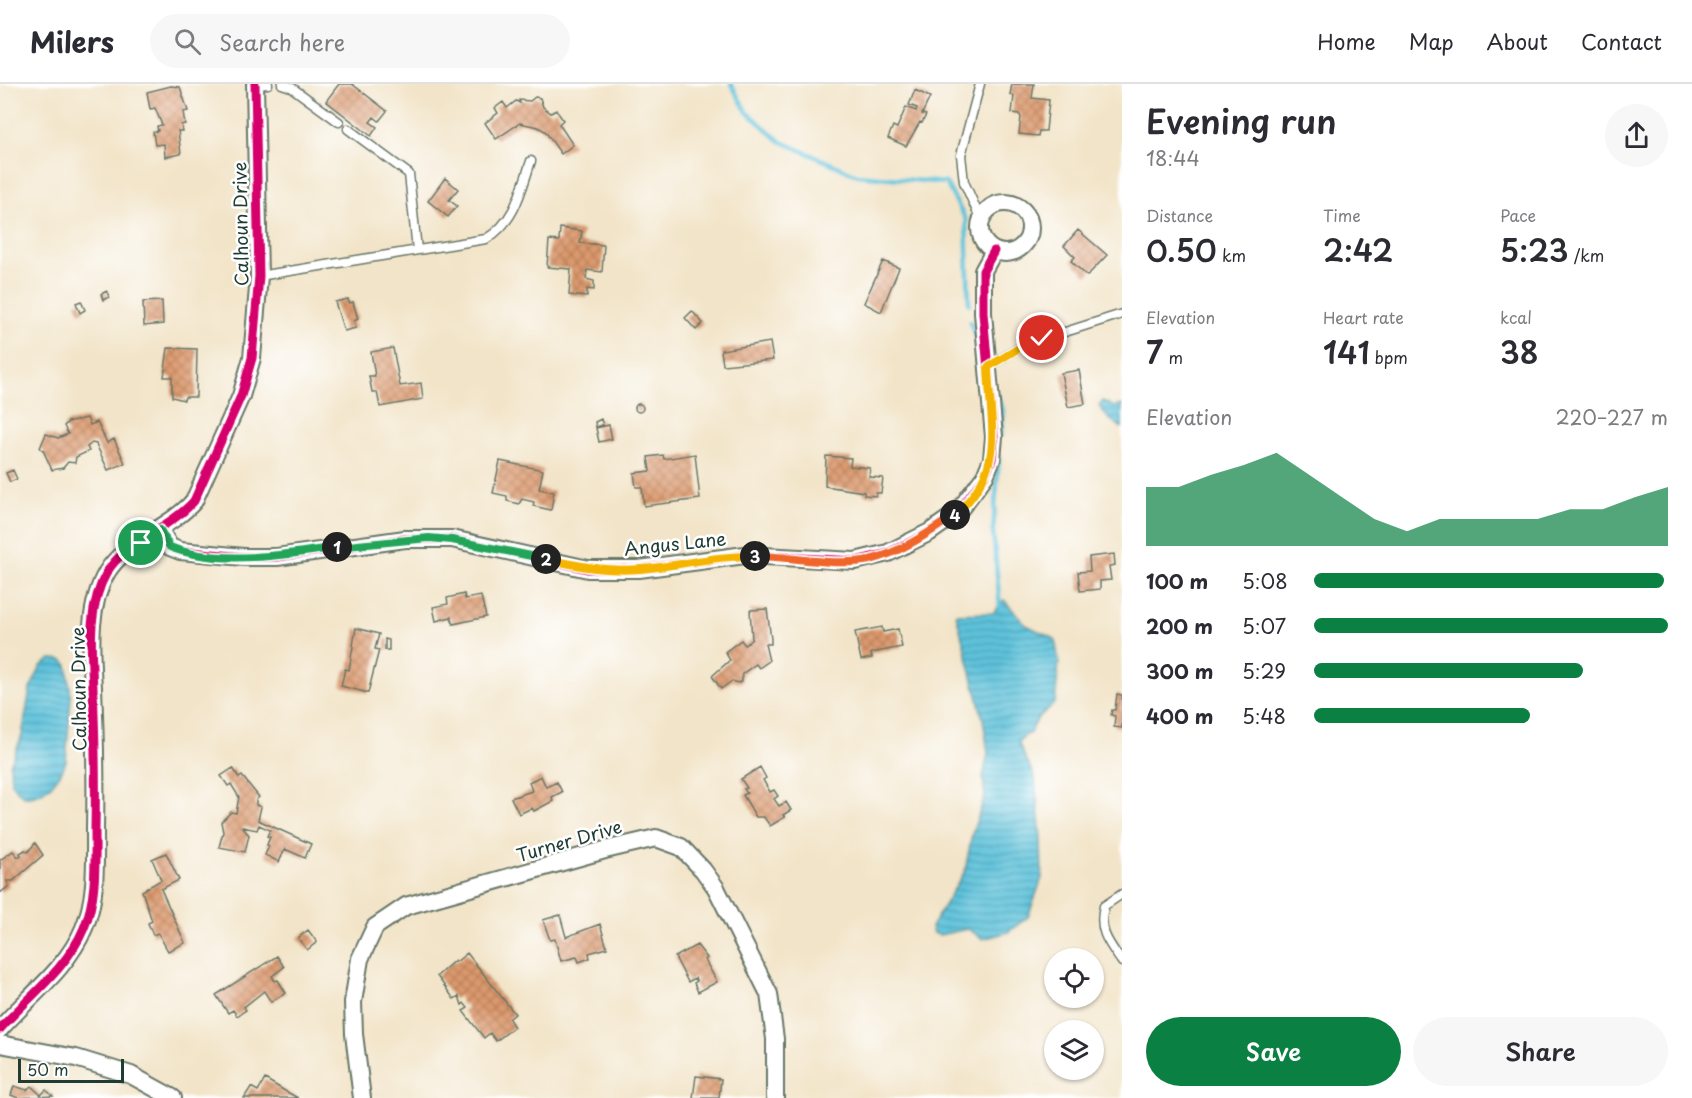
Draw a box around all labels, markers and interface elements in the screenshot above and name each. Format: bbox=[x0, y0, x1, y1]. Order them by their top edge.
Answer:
search box bbox=[150, 14, 570, 68]
text: Milers bbox=[30, 20, 114, 63]
icon: search bbox=[171, 25, 204, 58]
text: Search here bbox=[219, 25, 345, 58]
text: Home bbox=[1317, 25, 1376, 57]
text: Map bbox=[1409, 25, 1454, 57]
text: About bbox=[1487, 25, 1548, 57]
text: Contact bbox=[1581, 25, 1662, 57]
text: Evening run bbox=[1146, 95, 1337, 145]
button: share bbox=[1605, 104, 1668, 167]
text: 18:44 bbox=[1146, 143, 1200, 173]
street label: Calhoun Drive bbox=[225, 162, 255, 286]
text: Distance bbox=[1146, 203, 1213, 227]
text: Time bbox=[1323, 203, 1361, 227]
text: Pace bbox=[1500, 203, 1536, 227]
text: 0.50 bbox=[1146, 227, 1217, 272]
text: 2:42 bbox=[1323, 227, 1393, 272]
text: 5:23 bbox=[1500, 227, 1569, 272]
text: km bbox=[1217, 243, 1246, 267]
text: /km bbox=[1569, 243, 1604, 267]
text: Elevation bbox=[1146, 305, 1215, 329]
text: Heart rate bbox=[1323, 305, 1404, 329]
text: kcal bbox=[1500, 305, 1532, 329]
pin bbox=[1016, 312, 1067, 363]
icon: check bbox=[1025, 321, 1058, 354]
text: 7 bbox=[1146, 329, 1163, 374]
text: 141 bbox=[1323, 329, 1370, 374]
text: 38 bbox=[1500, 329, 1539, 374]
text: m bbox=[1163, 345, 1183, 369]
text: bpm bbox=[1370, 345, 1408, 369]
text: Elevation bbox=[1146, 402, 1232, 432]
text: 220–227 m bbox=[1555, 402, 1668, 432]
pin: 4 bbox=[940, 500, 970, 530]
text: 4 bbox=[950, 503, 960, 527]
pin bbox=[115, 517, 166, 568]
street label: Angus Lane bbox=[623, 524, 727, 562]
icon: arrive bbox=[124, 526, 157, 559]
pin: 1 bbox=[322, 532, 352, 562]
text: 1 bbox=[333, 535, 341, 559]
pin: 3 bbox=[740, 541, 770, 571]
pin: 2 bbox=[531, 544, 561, 574]
text: 3 bbox=[750, 544, 760, 568]
text: 2 bbox=[540, 547, 552, 571]
text: 100 m bbox=[1146, 566, 1208, 596]
text: 5:08 bbox=[1242, 566, 1288, 596]
text: 200 m bbox=[1146, 611, 1213, 641]
text: 5:07 bbox=[1242, 611, 1286, 641]
street label: Calhoun Drive bbox=[63, 627, 93, 751]
text: 300 m bbox=[1146, 656, 1214, 686]
text: 5:29 bbox=[1242, 656, 1286, 686]
text: 400 m bbox=[1146, 701, 1214, 731]
text: 5:48 bbox=[1242, 701, 1286, 731]
street label: Turner Drive bbox=[513, 812, 625, 868]
map controls bbox=[1044, 948, 1104, 1080]
button: locate bbox=[1044, 948, 1104, 1008]
button: Save bbox=[1146, 1017, 1401, 1086]
button: Share bbox=[1413, 1017, 1668, 1086]
button: layers bbox=[1044, 1020, 1104, 1080]
scale bar bbox=[18, 1056, 124, 1084]
text: 50 m bbox=[27, 1057, 68, 1081]

